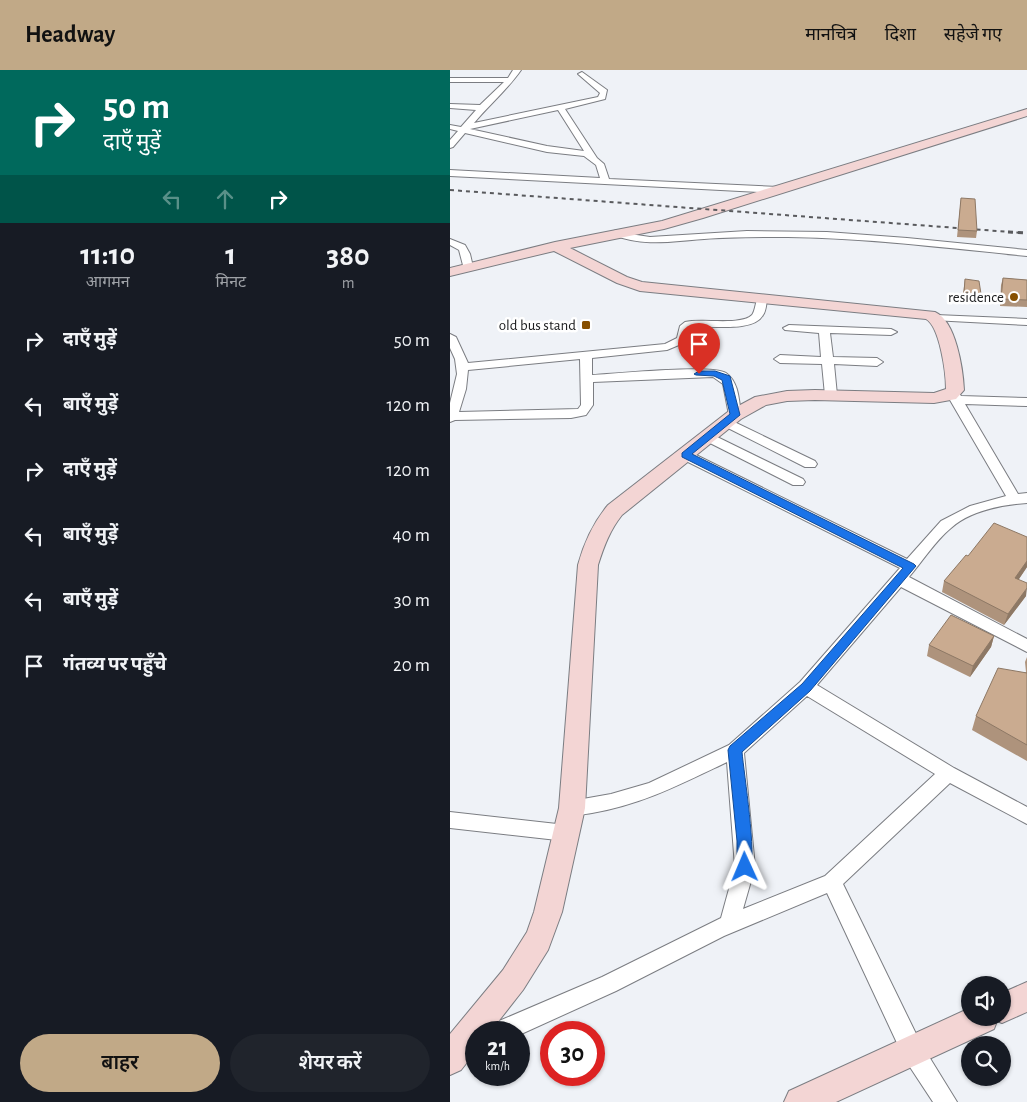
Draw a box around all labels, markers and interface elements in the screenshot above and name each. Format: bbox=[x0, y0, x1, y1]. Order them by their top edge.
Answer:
text: Headway bbox=[25, 23, 115, 47]
text: मानचित्र bbox=[805, 26, 857, 44]
text: दिशा bbox=[885, 26, 916, 44]
text: सहेजे गए bbox=[944, 26, 1002, 44]
icon: right bbox=[20, 90, 85, 155]
text: 50 m bbox=[103, 90, 170, 125]
text: दाएँ मुड़ें bbox=[103, 131, 161, 153]
icon: left bbox=[158, 185, 186, 213]
icon: ahead bbox=[211, 185, 239, 213]
icon: right bbox=[264, 185, 292, 213]
text: 11:10 bbox=[80, 240, 135, 270]
text: 1 bbox=[225, 240, 236, 270]
text: 380 bbox=[326, 241, 370, 271]
text: आगमन bbox=[86, 274, 130, 290]
text: मिनट bbox=[215, 274, 246, 290]
text: m bbox=[342, 275, 354, 291]
place label: residence bbox=[948, 290, 1004, 305]
marker: residence bbox=[1008, 291, 1020, 303]
place label: old bus stand bbox=[499, 318, 576, 333]
marker: old bus stand bbox=[580, 319, 592, 331]
pin bbox=[678, 323, 720, 374]
icon: right bbox=[20, 327, 48, 355]
text: दाएँ मुड़ें bbox=[63, 330, 117, 349]
icon: arrive bbox=[685, 330, 713, 358]
text: 50 m bbox=[394, 331, 430, 350]
icon: left bbox=[20, 392, 48, 420]
text: बाएँ मुड़ें bbox=[63, 395, 118, 414]
text: 120 m bbox=[386, 396, 430, 415]
icon: right bbox=[20, 457, 48, 485]
text: दाएँ मुड़ें bbox=[63, 460, 117, 479]
text: 120 m bbox=[386, 461, 430, 480]
icon: left bbox=[20, 522, 48, 550]
text: बाएँ मुड़ें bbox=[63, 525, 118, 544]
text: 40 m bbox=[392, 526, 430, 545]
icon: left bbox=[20, 587, 48, 615]
text: बाएँ मुड़ें bbox=[63, 590, 118, 609]
text: 30 m bbox=[394, 591, 430, 610]
icon: arrive bbox=[20, 652, 48, 680]
text: गंतव्य पर पहुँचे bbox=[63, 655, 166, 674]
text: 20 m bbox=[393, 656, 430, 675]
position arrow bbox=[718, 840, 770, 892]
map controls bbox=[961, 976, 1011, 1086]
button: sound bbox=[961, 976, 1011, 1026]
speed limit sign: 30 bbox=[540, 1021, 605, 1086]
button: बाहर bbox=[20, 1034, 220, 1092]
button: शेयर करें bbox=[230, 1034, 430, 1092]
text: 21 bbox=[487, 1035, 508, 1060]
button: search bbox=[961, 1036, 1011, 1086]
text: km/h bbox=[485, 1060, 510, 1072]

